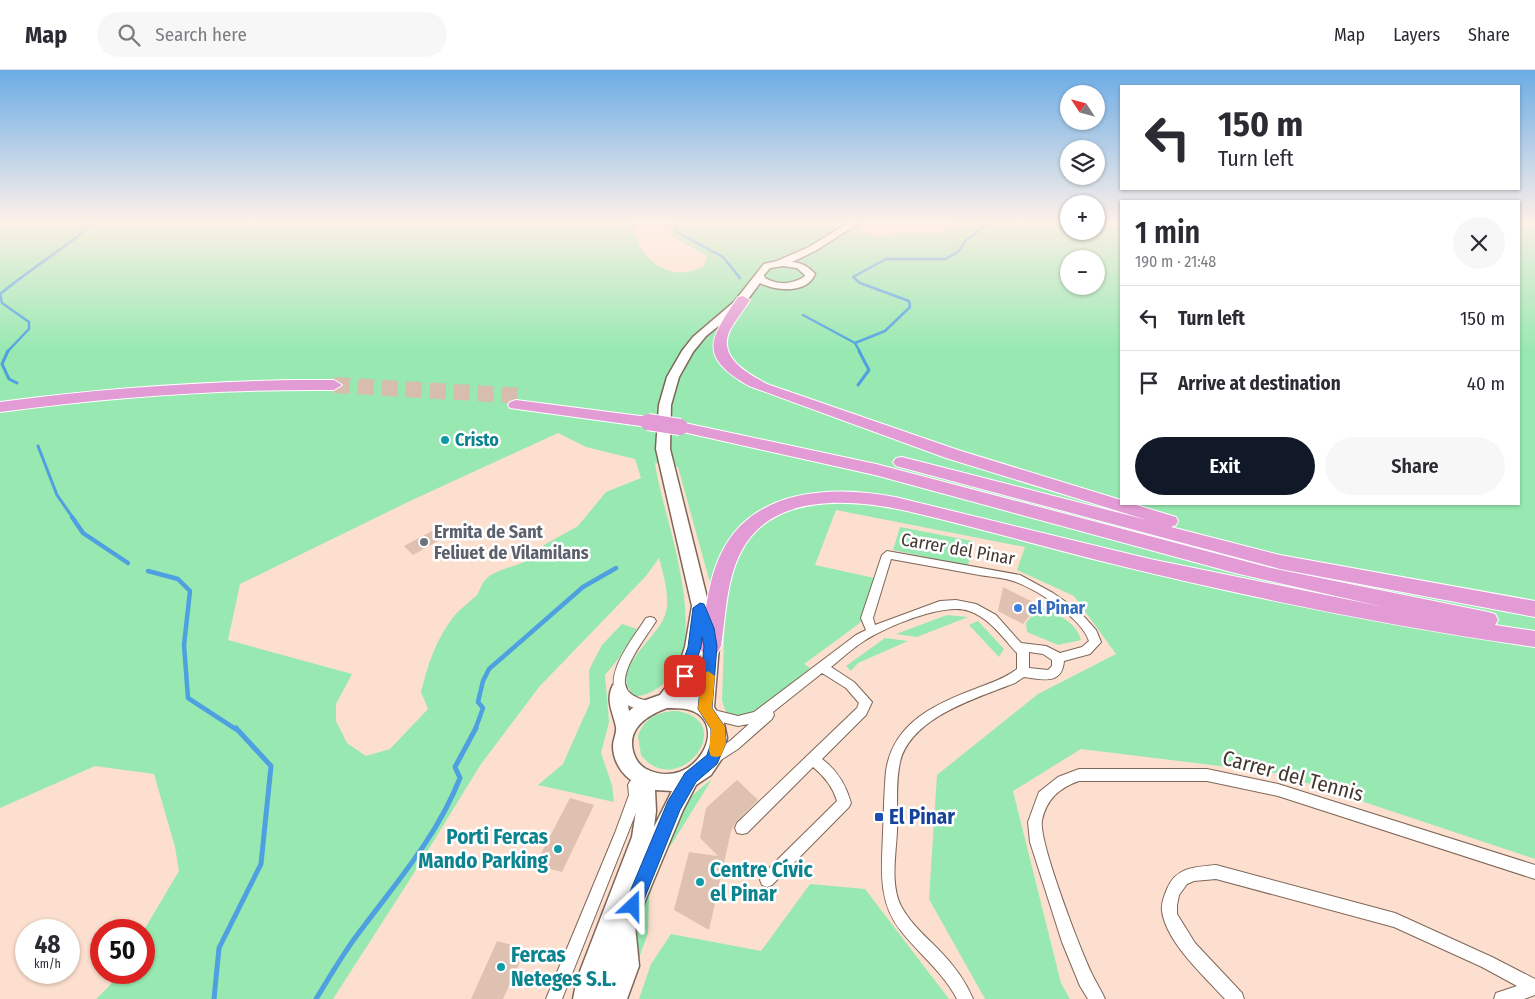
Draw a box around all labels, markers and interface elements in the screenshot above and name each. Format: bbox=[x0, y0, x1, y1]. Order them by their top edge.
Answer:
search box bbox=[97, 12, 447, 57]
text: Map bbox=[25, 21, 67, 49]
icon: search bbox=[115, 21, 143, 49]
text: Search here bbox=[155, 23, 247, 46]
text: Map bbox=[1334, 24, 1365, 46]
text: Layers bbox=[1393, 24, 1440, 46]
text: Share bbox=[1468, 24, 1510, 46]
north arrow bbox=[1060, 85, 1105, 130]
map controls bbox=[1060, 85, 1105, 295]
text: 150 m bbox=[1218, 103, 1303, 145]
icon: left bbox=[1135, 105, 1200, 170]
button: layers bbox=[1060, 140, 1105, 185]
text: Turn left bbox=[1218, 145, 1294, 172]
button: + bbox=[1060, 195, 1105, 240]
text: 1 min bbox=[1135, 215, 1200, 251]
button: close bbox=[1453, 217, 1505, 269]
button: − bbox=[1060, 250, 1105, 295]
text: 190 m · 21:48 bbox=[1135, 252, 1216, 271]
icon: left bbox=[1135, 304, 1163, 332]
text: Turn left bbox=[1178, 307, 1245, 330]
text: 150 m bbox=[1460, 307, 1505, 330]
icon: arrive bbox=[1135, 369, 1163, 397]
text: Arrive at destination bbox=[1178, 372, 1341, 395]
text: 40 m bbox=[1467, 372, 1505, 395]
place label: Cristo bbox=[455, 429, 499, 451]
marker: Cristo bbox=[439, 434, 451, 446]
button: Exit bbox=[1135, 437, 1315, 495]
button: Share bbox=[1325, 437, 1505, 495]
place label: Ermita de Sant Feliuet de Vilamilans bbox=[434, 521, 589, 564]
street label: Carrer del Pinar bbox=[899, 528, 1017, 570]
marker: Ermita de Sant Feliuet de Vilamilans bbox=[418, 536, 430, 548]
place label: el Pinar bbox=[1028, 597, 1086, 619]
marker: el Pinar bbox=[1012, 602, 1024, 614]
pin bbox=[664, 655, 706, 697]
icon: arrive bbox=[671, 662, 699, 690]
street label: Carrer del Tennis bbox=[1220, 745, 1366, 807]
place label: El Pinar bbox=[889, 804, 955, 830]
marker: El Pinar bbox=[873, 811, 885, 823]
place label: Porti Fercas Mando Parking bbox=[418, 824, 549, 874]
marker: Porti Fercas Mando Parking bbox=[552, 843, 564, 855]
place label: Centre Cívic el Pinar bbox=[710, 857, 813, 907]
marker: Centre Cívic el Pinar bbox=[694, 876, 706, 888]
position arrow bbox=[606, 879, 658, 931]
speed limit sign: 50 bbox=[90, 919, 155, 984]
text: 48 bbox=[34, 930, 61, 960]
place label: Fercas Neteges S.L. bbox=[511, 942, 617, 992]
text: km/h bbox=[34, 957, 61, 971]
marker: Fercas Neteges S.L. bbox=[495, 961, 507, 973]

